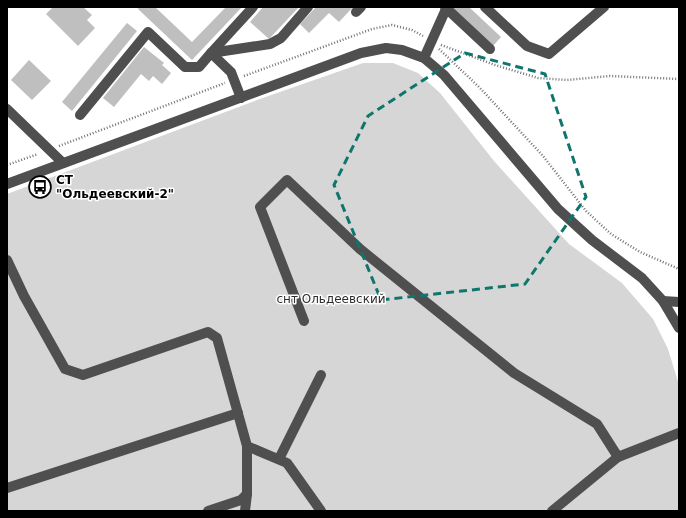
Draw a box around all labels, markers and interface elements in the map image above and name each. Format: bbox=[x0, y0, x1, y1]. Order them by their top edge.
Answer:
place label: СТ "Ольдеевский-2" bbox=[56, 173, 174, 201]
bus stop icon: СТ "Ольдеевский-2" bbox=[27, 174, 53, 200]
park label: снт Ольдеевский bbox=[276, 292, 386, 306]

